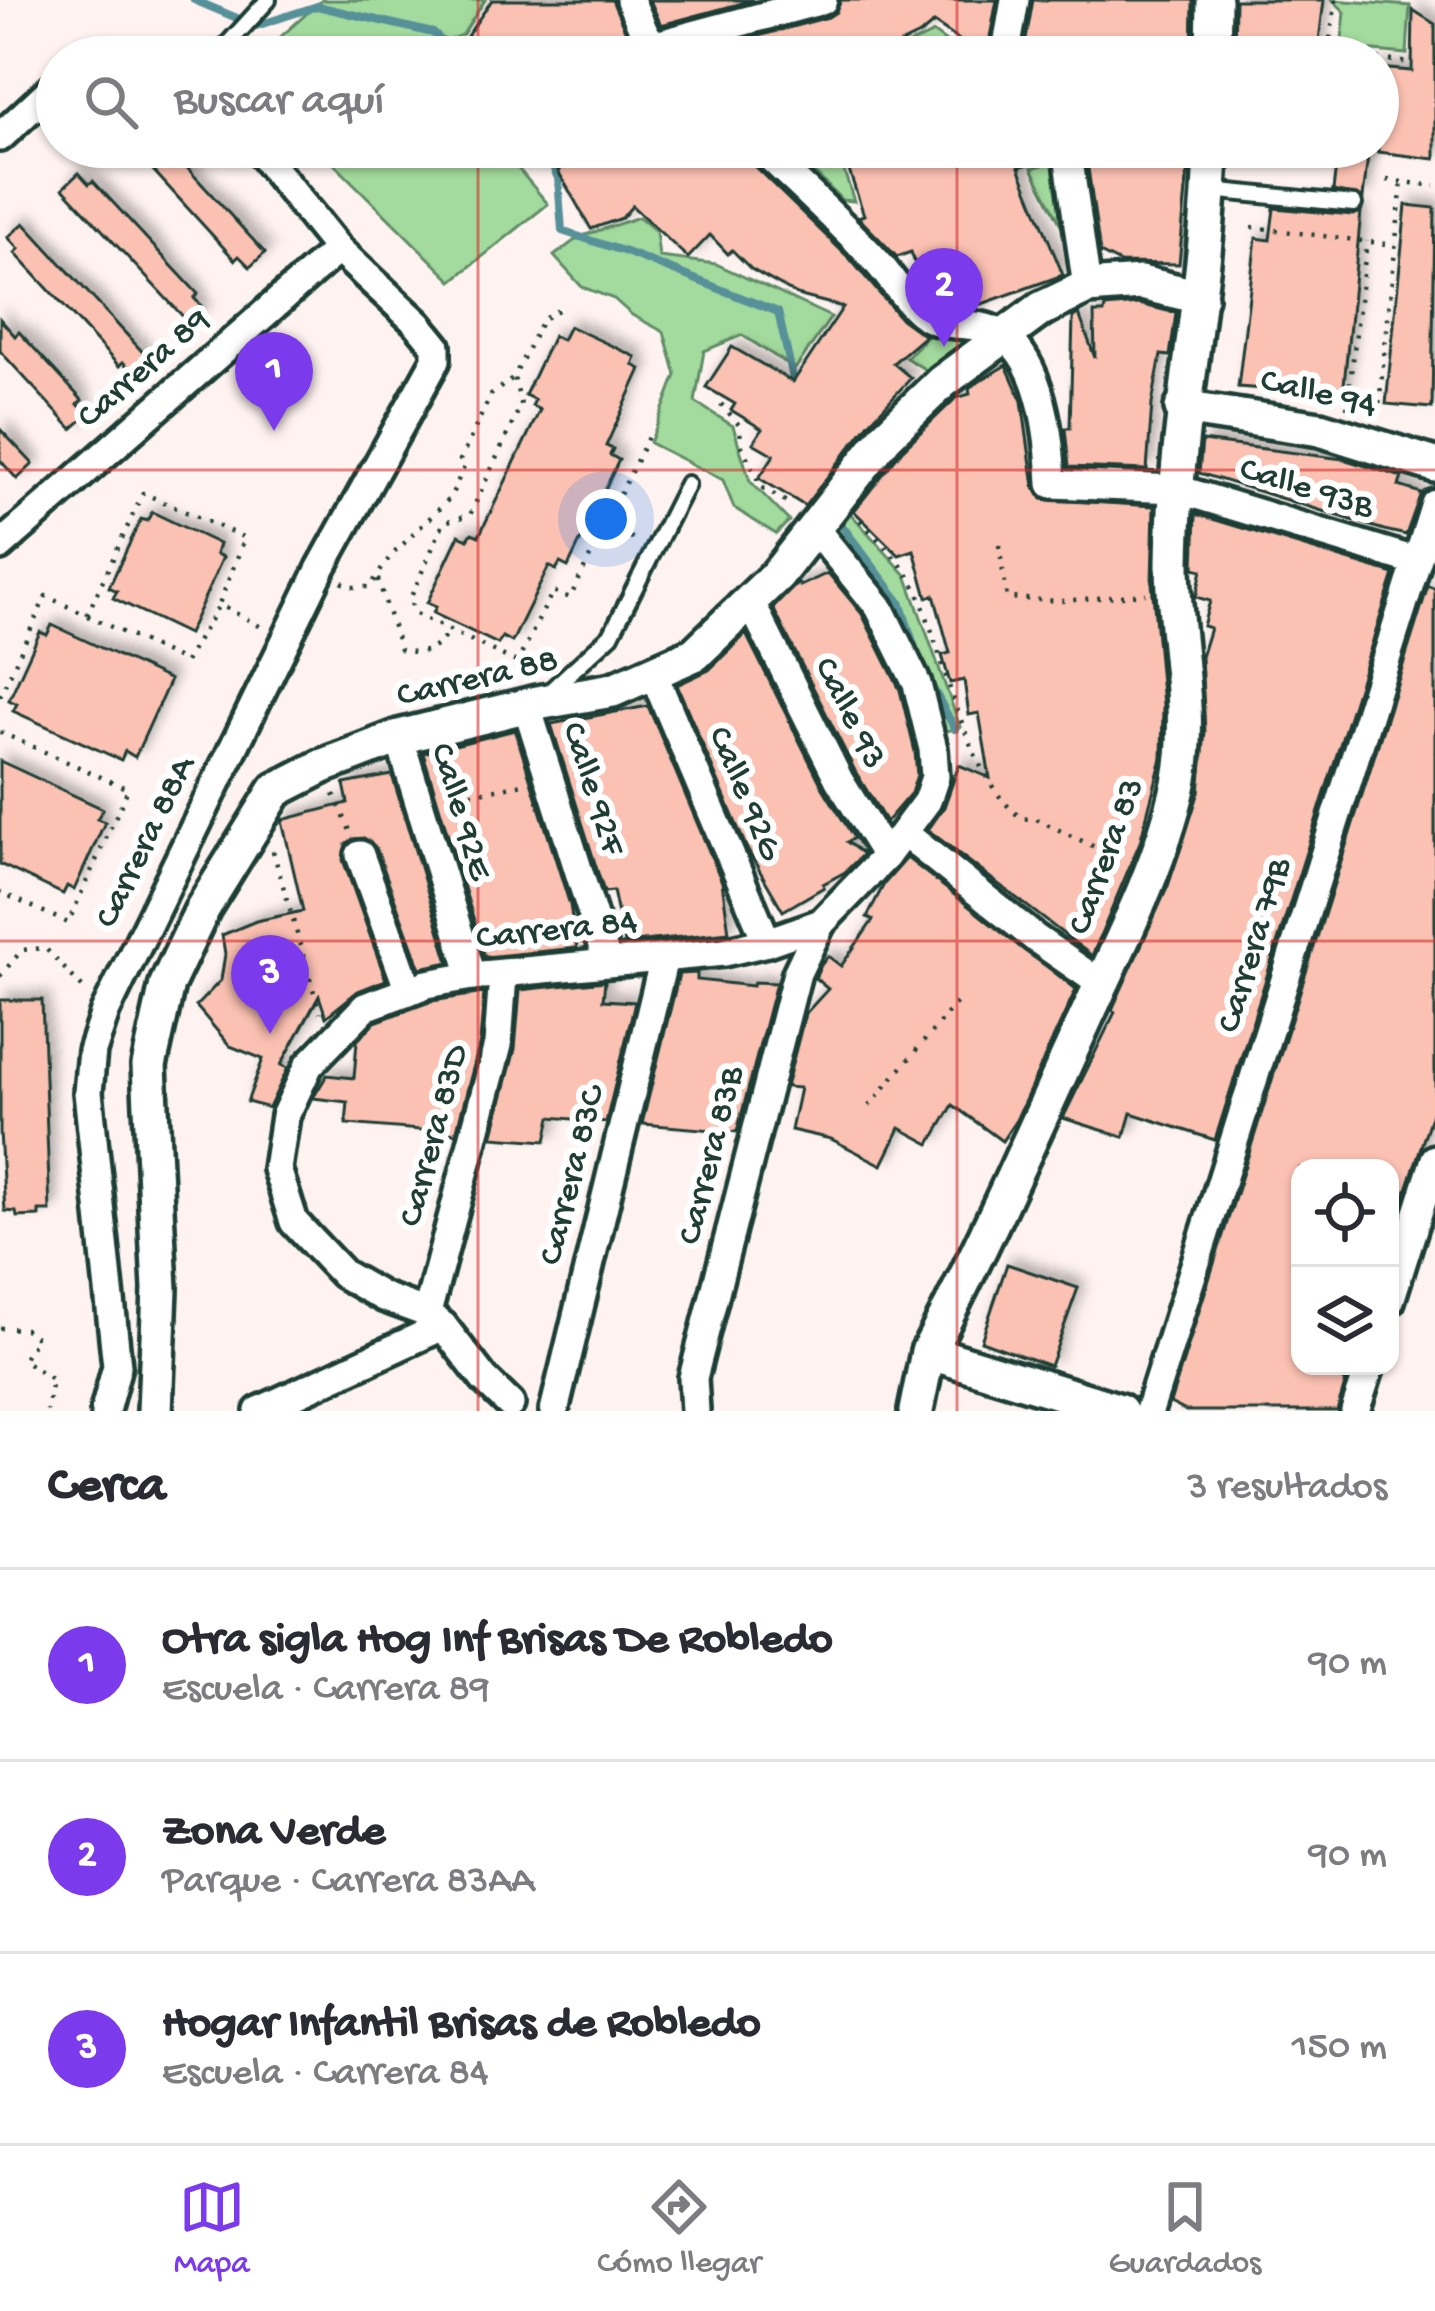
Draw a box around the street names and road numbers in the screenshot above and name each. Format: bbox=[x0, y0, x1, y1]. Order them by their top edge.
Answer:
street label: Carrera 89 bbox=[70, 300, 220, 440]
street label: Calle 94 bbox=[1256, 361, 1380, 429]
street label: Calle 93B bbox=[1234, 449, 1380, 531]
street label: Carrera 88 bbox=[393, 641, 563, 719]
street label: Calle 93 bbox=[802, 651, 894, 777]
street label: Calle 92F bbox=[549, 717, 633, 862]
street label: Calle 92G bbox=[696, 721, 791, 868]
street label: Calle 92E bbox=[418, 738, 501, 887]
street label: Carrera 88A bbox=[87, 749, 208, 936]
street label: Carrera 83 bbox=[1060, 773, 1156, 941]
street label: Carrera 79B bbox=[1209, 852, 1303, 1038]
street label: Carrera 84 bbox=[474, 902, 640, 962]
street label: Carrera 83D bbox=[391, 1040, 481, 1232]
street label: Carrera 83B bbox=[670, 1061, 756, 1249]
street label: Carrera 83C bbox=[531, 1080, 618, 1270]

